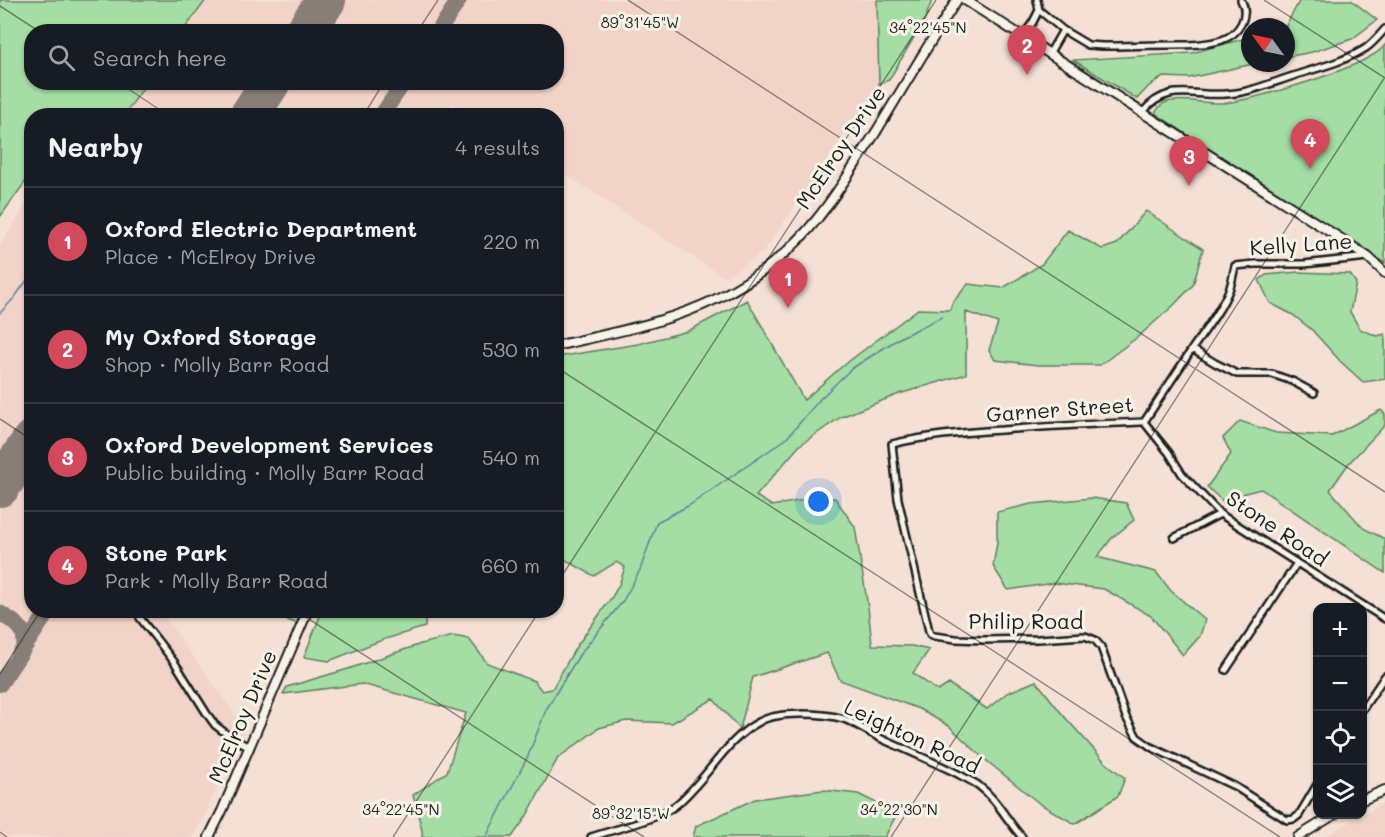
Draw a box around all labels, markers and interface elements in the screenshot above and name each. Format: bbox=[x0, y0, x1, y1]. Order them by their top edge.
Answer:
text: 89°31'45"W bbox=[601, 12, 679, 32]
text: 34°22'45"N bbox=[889, 17, 967, 37]
north arrow bbox=[1241, 18, 1295, 72]
search box bbox=[24, 24, 564, 90]
pin: 2 bbox=[1008, 26, 1046, 75]
icon: search bbox=[45, 41, 78, 74]
text: Search here bbox=[93, 43, 227, 72]
street label: McElroy Drive bbox=[789, 81, 891, 214]
pin: 4 bbox=[1290, 120, 1330, 169]
text: Nearby bbox=[48, 130, 143, 164]
text: 4 results bbox=[455, 134, 540, 160]
pin: 3 bbox=[1170, 136, 1208, 186]
text: Oxford Electric Department bbox=[105, 214, 417, 243]
street label: Kelly Lane bbox=[1249, 226, 1353, 261]
text: 1 bbox=[63, 228, 72, 254]
text: 220 m bbox=[483, 228, 540, 254]
text: Place · McElroy Drive bbox=[105, 243, 316, 269]
pin: 1 bbox=[768, 258, 808, 308]
text: My Oxford Storage bbox=[105, 322, 316, 351]
text: 2 bbox=[62, 336, 73, 362]
text: 530 m bbox=[482, 336, 540, 362]
text: Shop · Molly Barr Road bbox=[105, 351, 329, 377]
street label: Garner Street bbox=[985, 390, 1135, 427]
text: Oxford Development Services bbox=[105, 430, 434, 459]
text: 3 bbox=[62, 444, 74, 470]
text: 540 m bbox=[482, 444, 540, 470]
text: Public building · Molly Barr Road bbox=[105, 459, 424, 485]
street label: Stone Road bbox=[1222, 484, 1334, 572]
your location bbox=[804, 487, 833, 516]
text: Stone Park bbox=[105, 538, 227, 567]
text: 4 bbox=[61, 552, 74, 578]
text: 660 m bbox=[481, 552, 540, 578]
text: Park · Molly Barr Road bbox=[105, 567, 328, 593]
map controls bbox=[1313, 603, 1367, 819]
button: + bbox=[1313, 603, 1367, 657]
street label: Philip Road bbox=[969, 607, 1083, 634]
street label: McElroy Drive bbox=[201, 646, 282, 787]
button: − bbox=[1313, 657, 1367, 711]
street label: Leighton Road bbox=[840, 692, 985, 779]
button: locate bbox=[1313, 711, 1367, 765]
button: layers bbox=[1313, 765, 1367, 819]
text: 34°22'45"N bbox=[362, 799, 440, 819]
text: 34°22'30"N bbox=[860, 799, 938, 819]
text: 89°32'15"W bbox=[592, 803, 670, 823]

